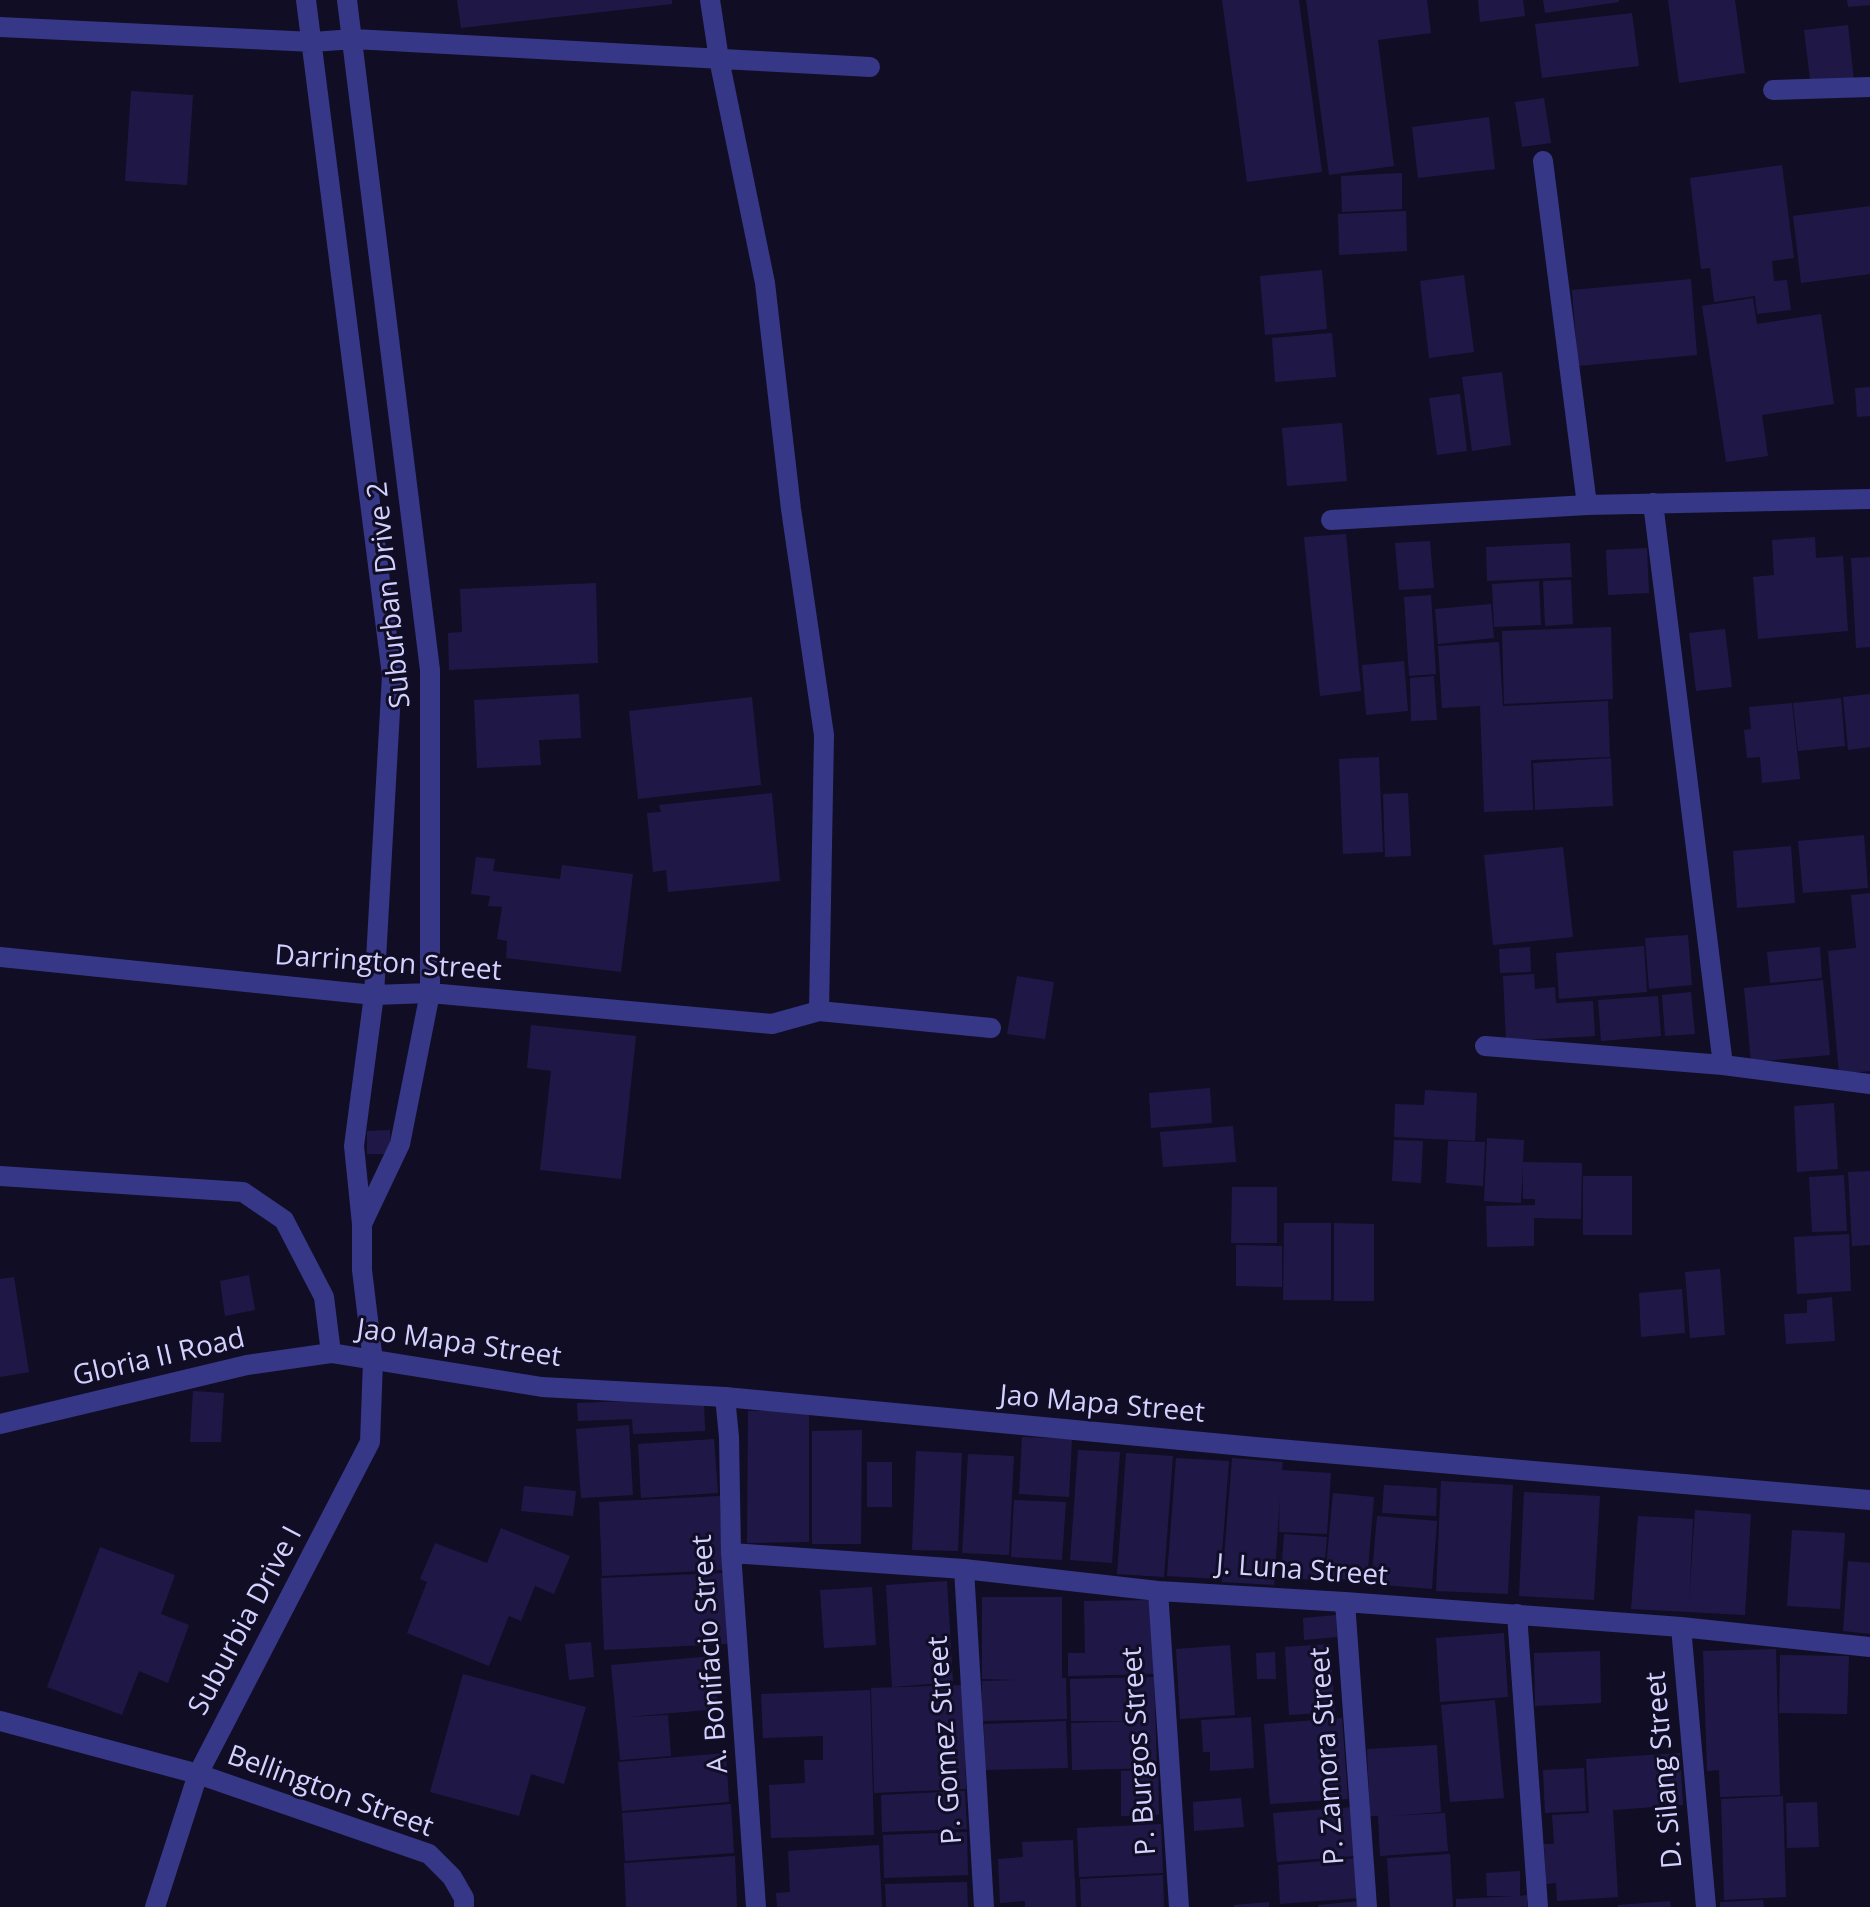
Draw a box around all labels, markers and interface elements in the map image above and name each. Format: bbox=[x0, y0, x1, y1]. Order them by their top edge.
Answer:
street label: Suburban Drive 2 bbox=[361, 480, 419, 710]
street label: Darrington Street bbox=[273, 939, 503, 989]
street label: Jao Mapa Street bbox=[355, 1313, 563, 1375]
street label: Gloria II Road bbox=[70, 1322, 248, 1394]
street label: Jao Mapa Street bbox=[998, 1379, 1206, 1431]
street label: Suburbia Drive I bbox=[182, 1521, 310, 1721]
street label: A. Bonifacio Street bbox=[686, 1533, 736, 1775]
street label: J. Luna Street bbox=[1215, 1548, 1389, 1594]
street label: P. Gomez Street bbox=[922, 1635, 970, 1845]
street label: P. Burgos Street bbox=[1116, 1646, 1164, 1856]
street label: P. Zamora Street bbox=[1304, 1646, 1352, 1866]
street label: D. Silang Street bbox=[1640, 1670, 1690, 1870]
street label: Bellington Street bbox=[222, 1739, 438, 1845]

